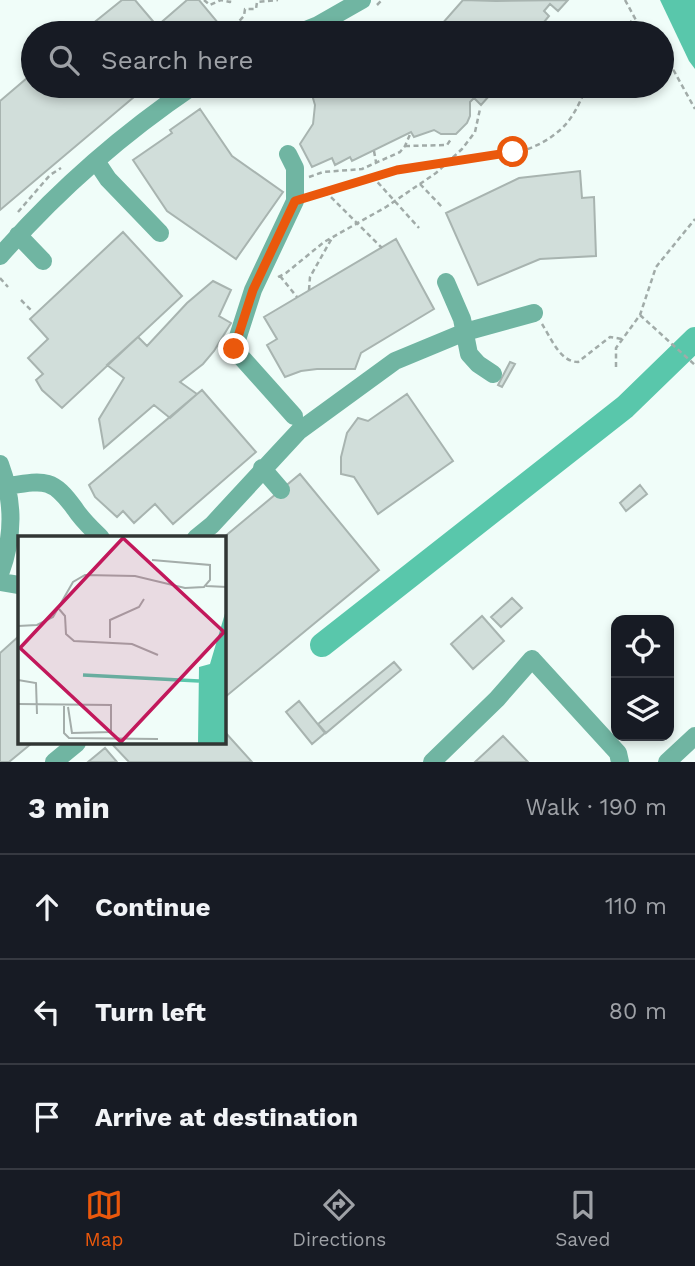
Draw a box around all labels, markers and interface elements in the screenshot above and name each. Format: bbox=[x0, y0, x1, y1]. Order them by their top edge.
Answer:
search box bbox=[21, 21, 674, 98]
icon: search bbox=[45, 41, 83, 79]
text: Search here bbox=[101, 45, 253, 75]
route start bbox=[497, 136, 528, 167]
route end bbox=[218, 333, 249, 364]
inset map bbox=[18, 536, 226, 744]
map controls bbox=[611, 615, 674, 741]
button: locate bbox=[611, 615, 674, 678]
button: layers bbox=[611, 678, 674, 741]
text: 3 min bbox=[28, 790, 110, 825]
text: Walk · 190 m bbox=[526, 794, 667, 821]
icon: ahead bbox=[28, 888, 66, 926]
text: Continue bbox=[95, 892, 211, 922]
text: 110 m bbox=[605, 893, 667, 920]
icon: left bbox=[28, 993, 66, 1031]
text: Turn left bbox=[95, 997, 206, 1027]
text: 80 m bbox=[609, 998, 667, 1025]
icon: arrive bbox=[28, 1098, 66, 1136]
text: Arrive at destination bbox=[95, 1102, 358, 1132]
tab: Map bbox=[85, 1186, 123, 1251]
tab: Directions bbox=[292, 1186, 386, 1251]
tab: Saved bbox=[555, 1186, 610, 1251]

